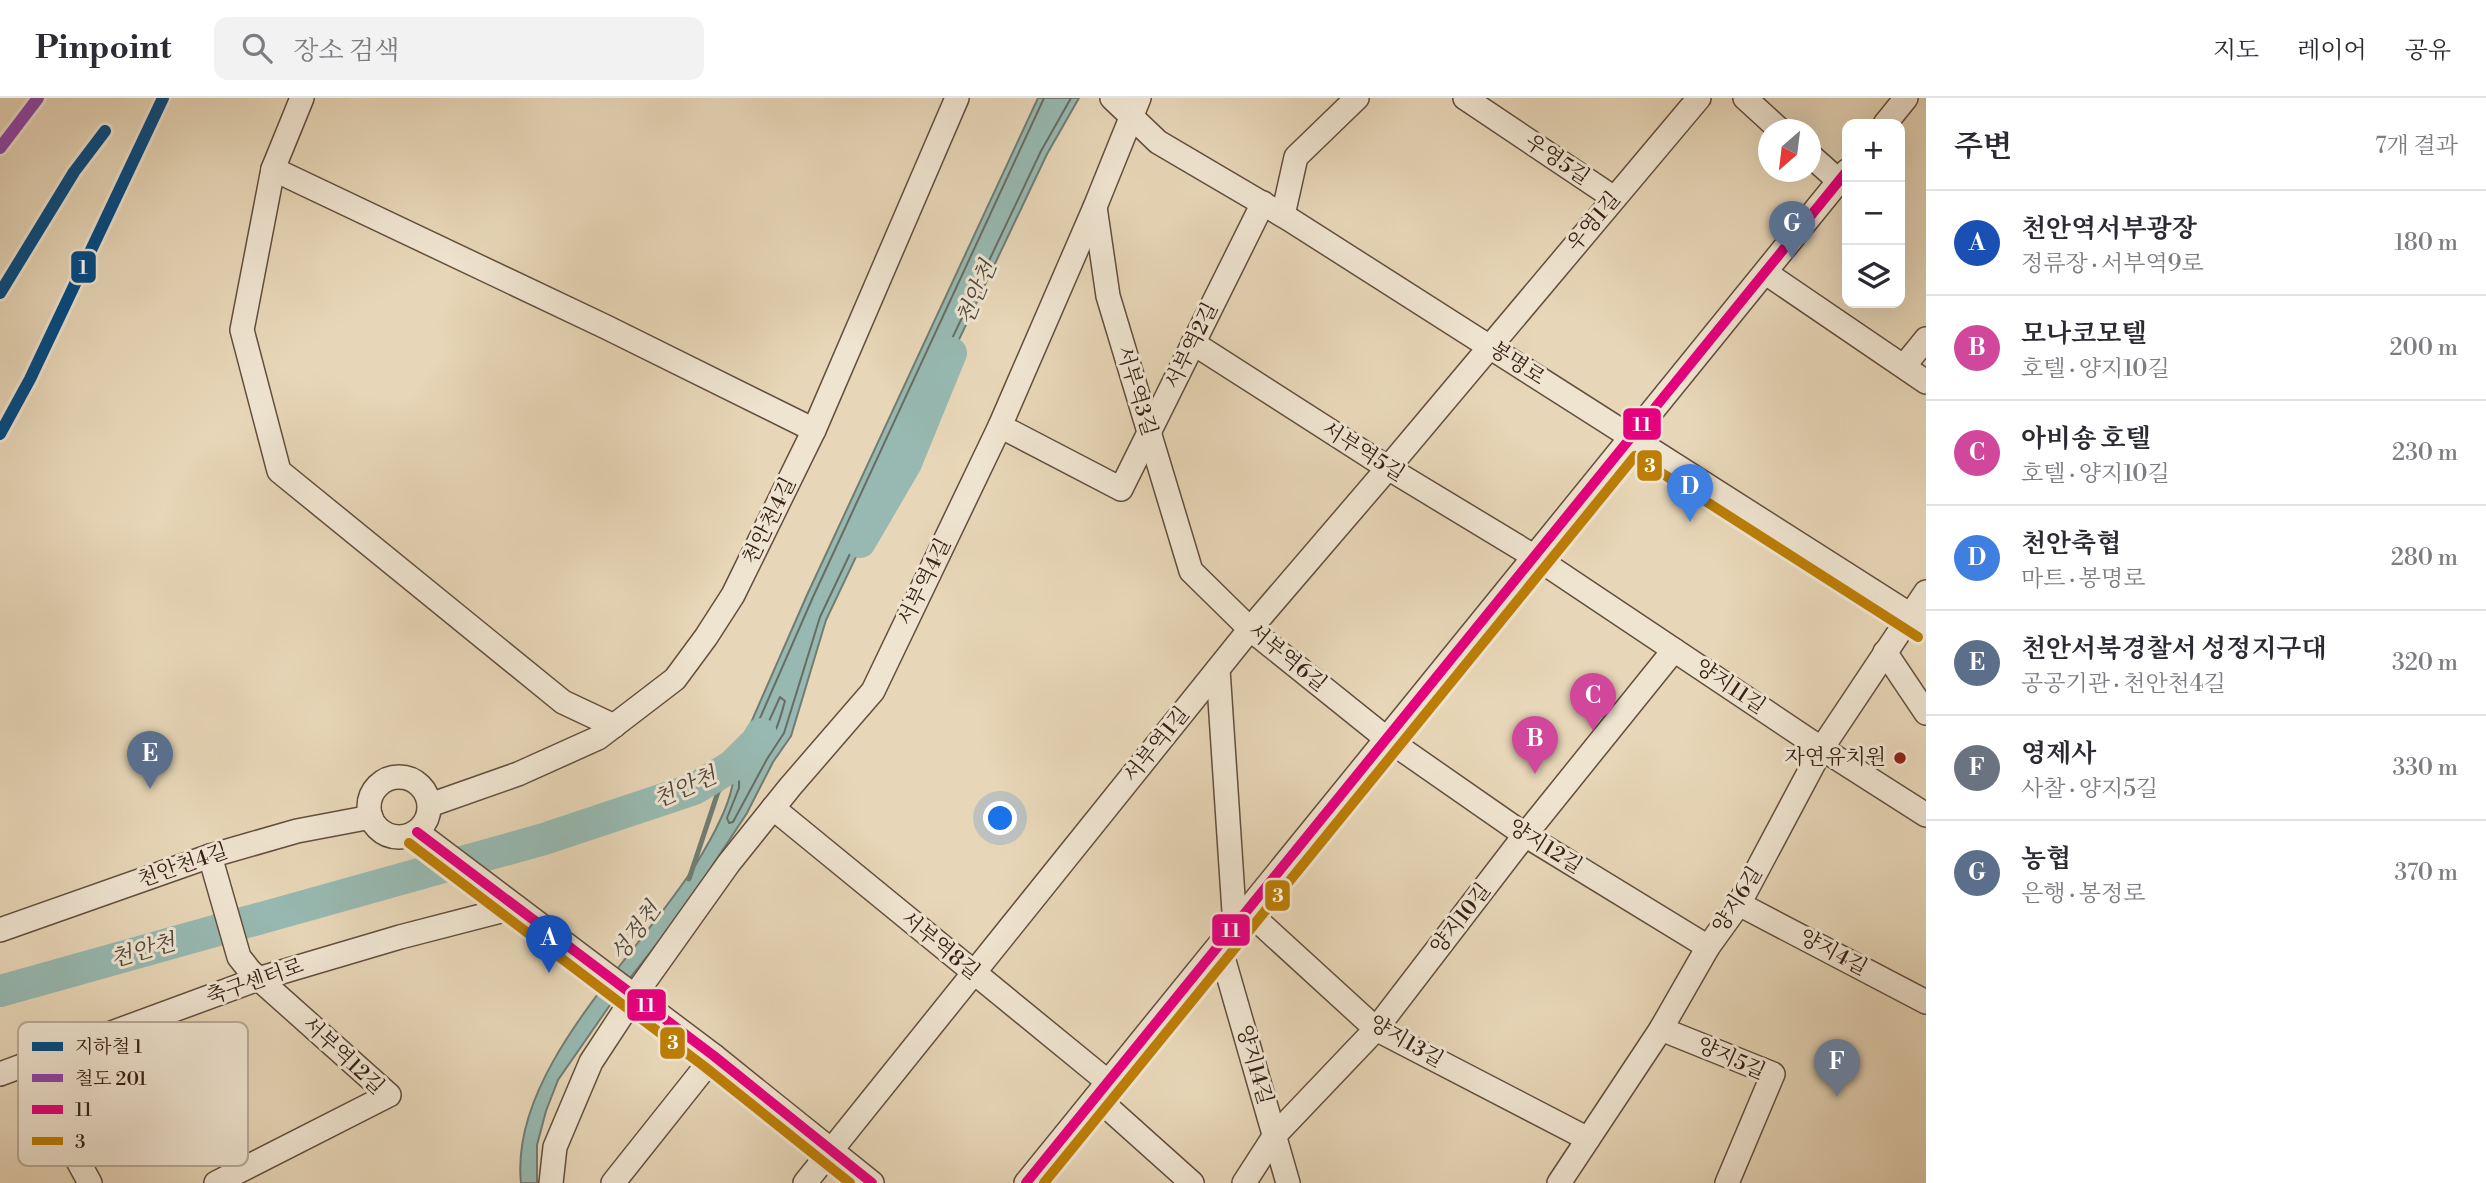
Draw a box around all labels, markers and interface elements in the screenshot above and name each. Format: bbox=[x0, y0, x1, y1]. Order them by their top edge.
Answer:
search box bbox=[214, 17, 704, 80]
text: Pinpoint bbox=[35, 28, 172, 69]
icon: search bbox=[238, 29, 276, 67]
text: 장소 검색 bbox=[294, 35, 399, 67]
text: 지도 bbox=[2213, 36, 2259, 66]
text: 레이어 bbox=[2297, 36, 2367, 66]
text: 공유 bbox=[2405, 36, 2451, 66]
north arrow bbox=[1758, 119, 1821, 182]
map controls bbox=[1842, 119, 1905, 308]
button: + bbox=[1842, 119, 1905, 182]
text: 주변 bbox=[1954, 128, 2012, 166]
street label: 우영5길 bbox=[1520, 129, 1594, 191]
text: 7개 결과 bbox=[2375, 132, 2458, 160]
button: − bbox=[1842, 182, 1905, 245]
street label: 우영1길 bbox=[1562, 187, 1626, 257]
pin: G bbox=[1769, 201, 1815, 259]
text: 천안역서부광장 bbox=[2021, 213, 2197, 245]
text: A bbox=[1969, 229, 1985, 257]
text: 180 m bbox=[2394, 229, 2458, 257]
button: layers bbox=[1842, 245, 1905, 308]
line badge: 1 bbox=[70, 250, 97, 284]
text: 정류장 · 서부역9로 bbox=[2021, 250, 2204, 278]
water label: 천안천 bbox=[951, 255, 1004, 329]
text: 1 bbox=[78, 256, 88, 280]
street label: 서부역2길 bbox=[1160, 298, 1224, 394]
text: 모나코모텔 bbox=[2021, 318, 2147, 350]
text: B bbox=[1968, 334, 1986, 362]
text: 200 m bbox=[2390, 334, 2458, 362]
street label: 봉명로 bbox=[1484, 337, 1550, 391]
street label: 서부역3길 bbox=[1110, 343, 1162, 439]
text: 호텔 · 양지10길 bbox=[2021, 355, 2170, 383]
line badge: 11 bbox=[1622, 407, 1662, 441]
text: 11 bbox=[1633, 413, 1651, 437]
street label: 서부역5길 bbox=[1317, 416, 1409, 488]
text: 아비숑 호텔 bbox=[2021, 423, 2151, 455]
text: C bbox=[1969, 439, 1985, 467]
text: 230 m bbox=[2392, 439, 2458, 467]
line badge: 3 bbox=[1636, 449, 1663, 482]
text: 3 bbox=[1644, 454, 1656, 478]
text: 호텔 · 양지10길 bbox=[2021, 460, 2170, 488]
pin: D bbox=[1667, 464, 1713, 522]
street label: 천안천4길 bbox=[738, 473, 802, 569]
text: 천안축협 bbox=[2021, 528, 2121, 560]
street label: 서부역4길 bbox=[893, 534, 957, 630]
text: D bbox=[1968, 544, 1986, 572]
text: 280 m bbox=[2391, 544, 2458, 572]
text: 마트 · 봉명로 bbox=[2021, 565, 2145, 593]
street label: 서부역6길 bbox=[1242, 618, 1332, 698]
text: 천안서북경찰서 성정지구대 bbox=[2021, 633, 2327, 665]
text: E bbox=[1969, 649, 1985, 677]
text: 320 m bbox=[2392, 649, 2458, 677]
street label: 양지11길 bbox=[1690, 654, 1770, 720]
text: 공공기관 · 천안천4길 bbox=[2021, 670, 2226, 698]
pin: C bbox=[1570, 673, 1616, 731]
street label: 서부역1길 bbox=[1119, 702, 1195, 788]
pin: B bbox=[1512, 716, 1558, 774]
pin: E bbox=[127, 731, 173, 789]
text: 영제사 bbox=[2021, 738, 2096, 770]
place label: 자연유치원 bbox=[1785, 745, 1886, 771]
marker: 자연유치원 bbox=[1892, 750, 1908, 766]
text: F bbox=[1969, 754, 1985, 782]
text: 330 m bbox=[2392, 754, 2458, 782]
water label: 천안천 bbox=[649, 761, 723, 814]
text: 사찰 · 양지5길 bbox=[2021, 775, 2158, 803]
your location bbox=[983, 801, 1017, 835]
street label: 양지12길 bbox=[1503, 814, 1587, 880]
street label: 천안천4길 bbox=[134, 838, 232, 894]
text: 농협 bbox=[2021, 843, 2071, 875]
text: G bbox=[1968, 859, 1986, 887]
text: 370 m bbox=[2395, 859, 2458, 887]
street label: 양지6길 bbox=[1707, 862, 1769, 938]
street label: 양지10길 bbox=[1425, 878, 1497, 960]
line badge: 3 bbox=[1264, 879, 1291, 912]
text: 은행 · 봉정로 bbox=[2021, 880, 2145, 908]
text: 3 bbox=[1272, 884, 1284, 908]
water label: 성정천 bbox=[605, 895, 668, 967]
street label: 서부역8길 bbox=[895, 906, 985, 986]
line badge: 11 bbox=[1211, 913, 1251, 947]
pin: A bbox=[526, 915, 572, 973]
text: 11 bbox=[1222, 919, 1240, 943]
street label: 양지4길 bbox=[1795, 924, 1871, 982]
water label: 천안천 bbox=[107, 928, 181, 974]
street label: 축구센터로 bbox=[203, 953, 307, 1011]
line badge: 11 bbox=[626, 988, 667, 1022]
text: 11 bbox=[637, 994, 655, 1018]
street label: 양지13길 bbox=[1364, 1010, 1448, 1074]
street label: 서부역12길 bbox=[297, 1012, 389, 1100]
legend bbox=[18, 1022, 248, 1166]
street label: 양지14길 bbox=[1230, 1022, 1278, 1108]
line badge: 3 bbox=[659, 1026, 686, 1060]
text: 3 bbox=[667, 1031, 679, 1055]
street label: 양지5길 bbox=[1693, 1032, 1769, 1086]
text: 지하철 1 bbox=[75, 1035, 142, 1059]
pin: F bbox=[1814, 1039, 1860, 1097]
text: 철도 201 bbox=[75, 1067, 147, 1091]
text: 11 bbox=[75, 1098, 92, 1122]
text: 3 bbox=[75, 1130, 86, 1154]

